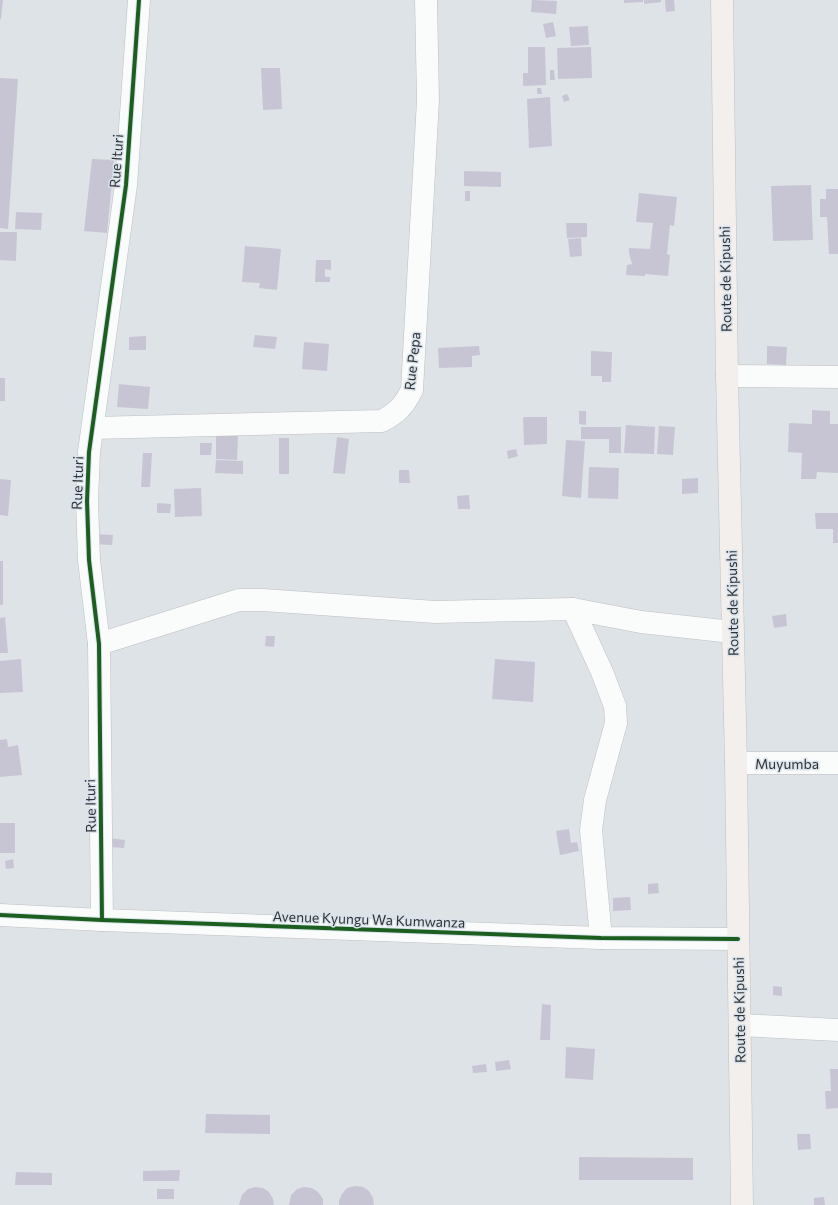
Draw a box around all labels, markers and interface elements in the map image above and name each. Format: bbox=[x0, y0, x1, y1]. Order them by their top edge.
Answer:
street label: Rue Ituri bbox=[106, 134, 126, 188]
street label: Route de Kipushi bbox=[716, 226, 734, 332]
street label: Rue Pepa bbox=[400, 331, 424, 391]
street label: Rue Ituri bbox=[68, 456, 86, 510]
street label: Route de Kipushi bbox=[723, 550, 741, 656]
street label: Muyumba bbox=[755, 755, 819, 772]
street label: Rue Ituri bbox=[81, 779, 99, 833]
street label: Avenue Kyungu Wa Kumwanza bbox=[272, 907, 466, 931]
street label: Route de Kipushi bbox=[730, 957, 748, 1063]

